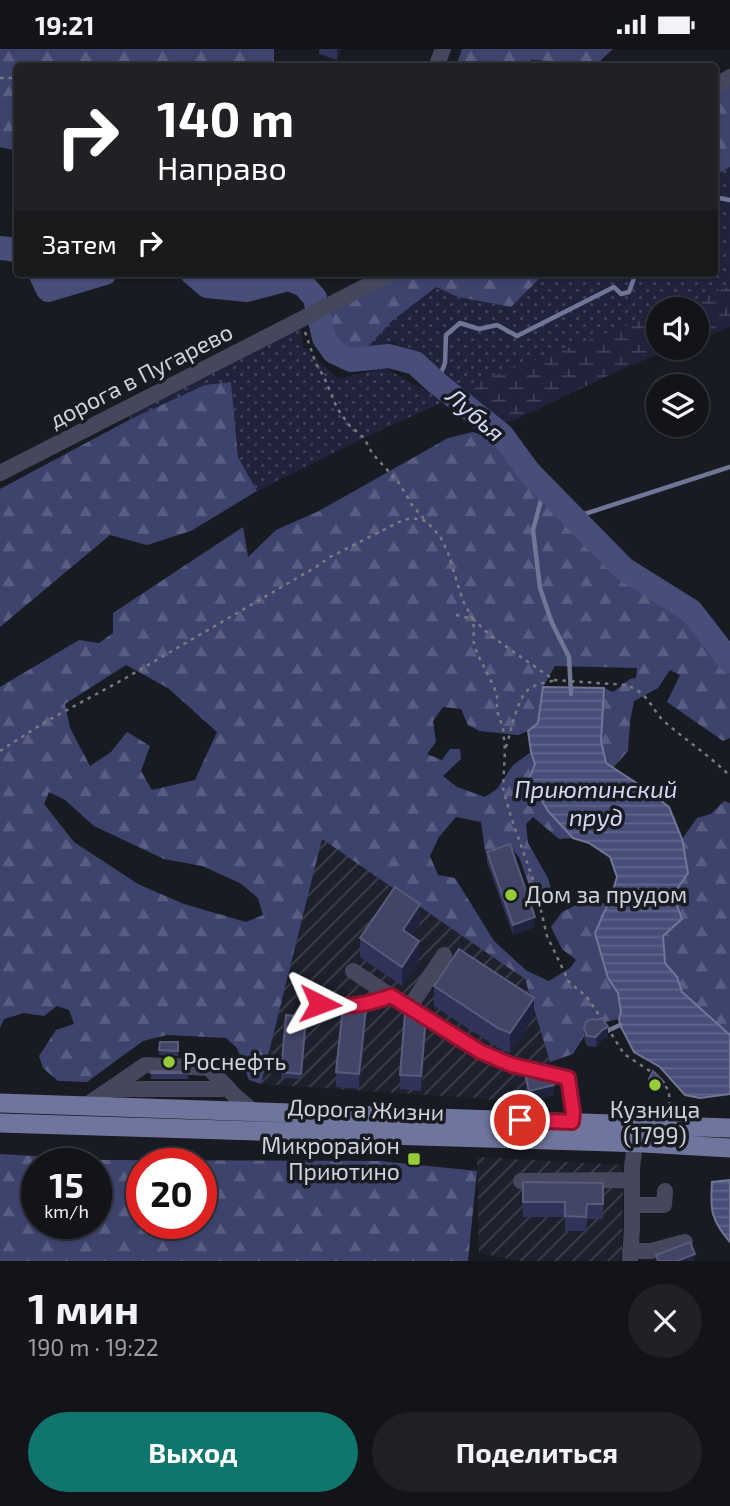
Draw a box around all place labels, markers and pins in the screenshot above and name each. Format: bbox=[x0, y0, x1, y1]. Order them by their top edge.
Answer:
place label: Дом за прудом bbox=[525, 880, 687, 909]
marker: Дом за прудом bbox=[503, 887, 519, 903]
place label: Роснефть bbox=[183, 1047, 286, 1075]
marker: Роснефть bbox=[161, 1054, 177, 1070]
marker: Кузница (1799) bbox=[647, 1077, 663, 1093]
pin bbox=[490, 1090, 550, 1150]
place label: Кузница (1799) bbox=[610, 1095, 700, 1149]
place label: Микрорайон Приютино bbox=[261, 1131, 400, 1185]
marker: Микрорайон Приютино bbox=[406, 1151, 422, 1167]

